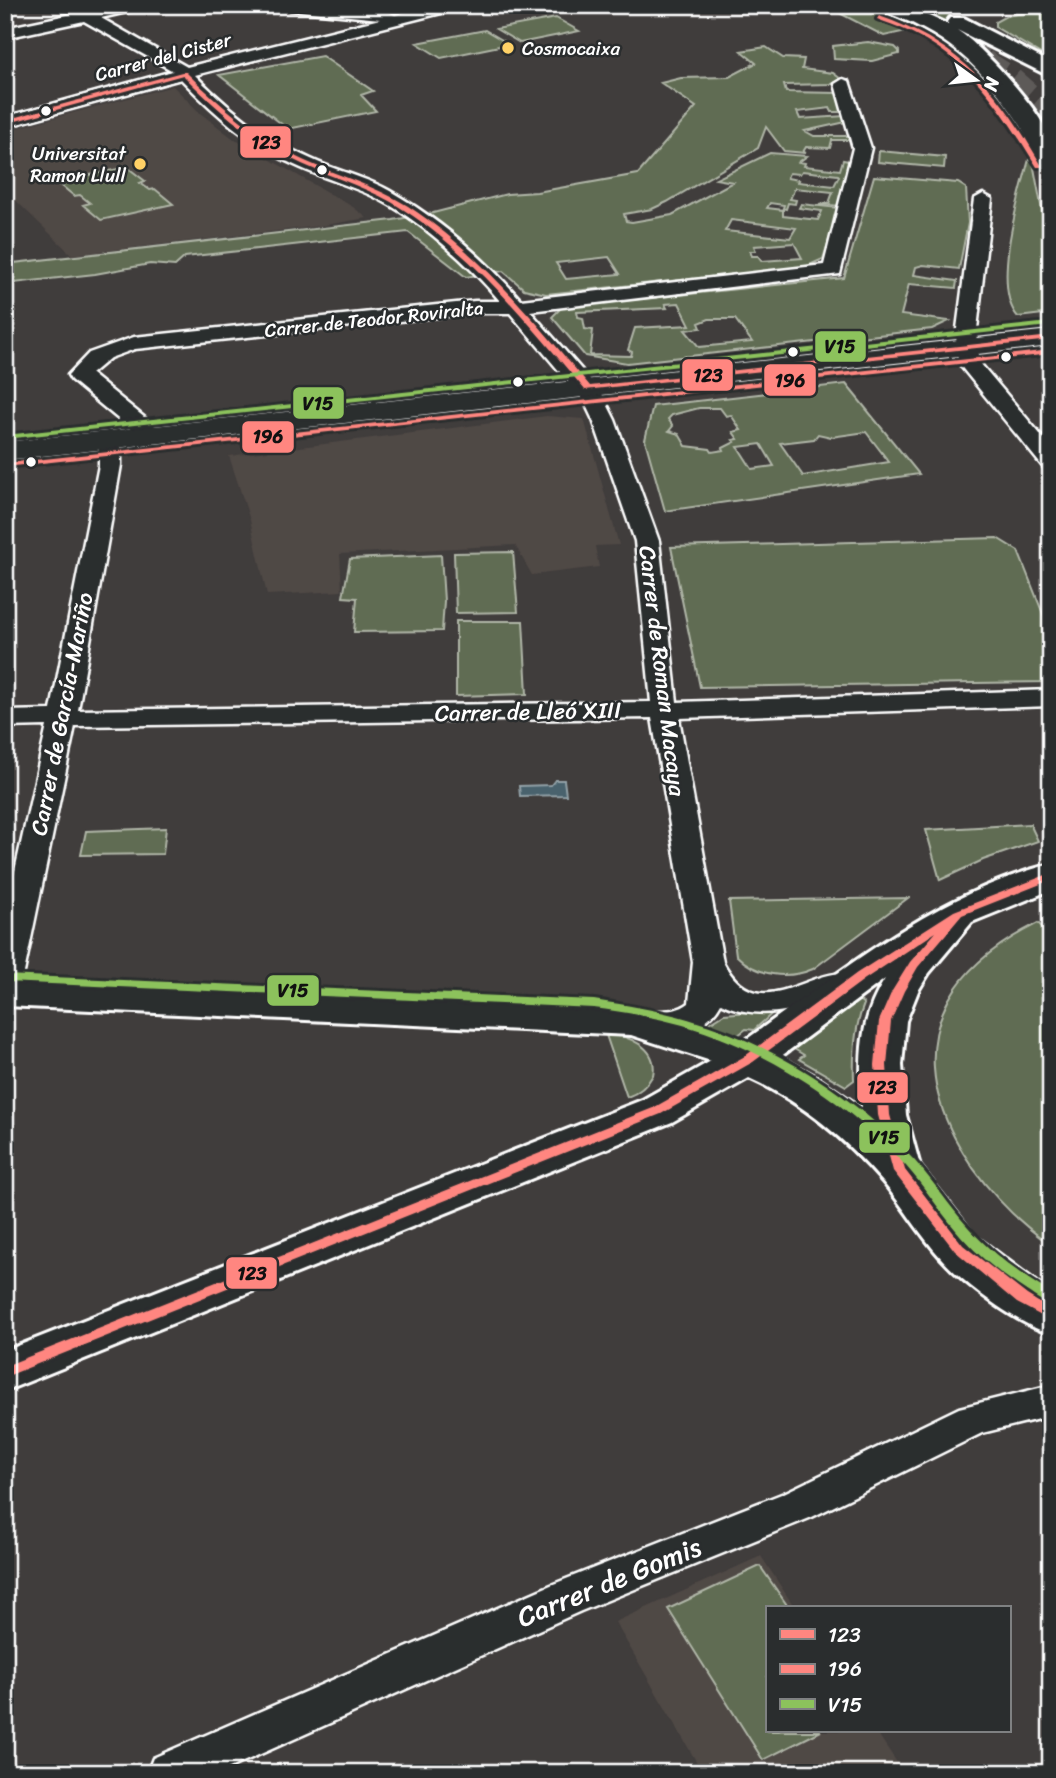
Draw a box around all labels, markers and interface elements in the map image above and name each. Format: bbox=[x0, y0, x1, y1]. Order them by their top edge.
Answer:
street label: Carrer del Cister bbox=[91, 23, 236, 91]
place label: Cosmocaixa bbox=[522, 32, 620, 65]
marker: Cosmocaixa bbox=[500, 40, 516, 56]
north arrow bbox=[940, 46, 1010, 116]
text: N bbox=[974, 73, 1010, 96]
unlabelled marker bbox=[39, 104, 53, 118]
line badge: 123 bbox=[239, 125, 292, 159]
text: 123 bbox=[251, 126, 281, 159]
place label: Universitat Ramon Llull bbox=[30, 137, 127, 192]
marker: Universitat Ramon Llull bbox=[132, 156, 148, 172]
unlabelled marker bbox=[315, 163, 329, 177]
street label: Carrer de Teodor Roviralta bbox=[263, 291, 486, 347]
line badge: V15 bbox=[814, 330, 867, 363]
text: V15 bbox=[824, 330, 856, 363]
unlabelled marker bbox=[786, 345, 800, 359]
unlabelled marker bbox=[999, 350, 1013, 364]
line badge: 123 bbox=[681, 358, 734, 392]
text: 123 bbox=[693, 359, 723, 392]
line badge: 196 bbox=[763, 363, 817, 397]
text: 196 bbox=[775, 364, 806, 397]
unlabelled marker bbox=[511, 375, 525, 389]
line badge: V15 bbox=[292, 386, 345, 420]
text: V15 bbox=[302, 387, 334, 420]
line badge: 196 bbox=[241, 420, 295, 454]
text: 196 bbox=[253, 420, 284, 453]
unlabelled marker bbox=[24, 455, 38, 469]
street label: Carrer de Roman Macaya bbox=[626, 543, 698, 799]
street label: Carrer de García-Mariño bbox=[18, 589, 106, 839]
street label: Carrer de Lleó XIII bbox=[435, 690, 621, 734]
line badge: V15 bbox=[266, 974, 320, 1007]
text: V15 bbox=[277, 974, 309, 1007]
line badge: 123 bbox=[856, 1071, 909, 1104]
text: 123 bbox=[867, 1071, 897, 1104]
line badge: V15 bbox=[858, 1121, 911, 1154]
text: V15 bbox=[868, 1121, 900, 1154]
line badge: 123 bbox=[225, 1256, 278, 1290]
text: 123 bbox=[237, 1257, 267, 1290]
street label: Carrer de Gomis bbox=[509, 1522, 709, 1641]
legend bbox=[766, 1606, 1010, 1732]
text: 123 bbox=[828, 1616, 861, 1654]
text: 196 bbox=[828, 1650, 862, 1688]
text: V15 bbox=[828, 1686, 862, 1724]

